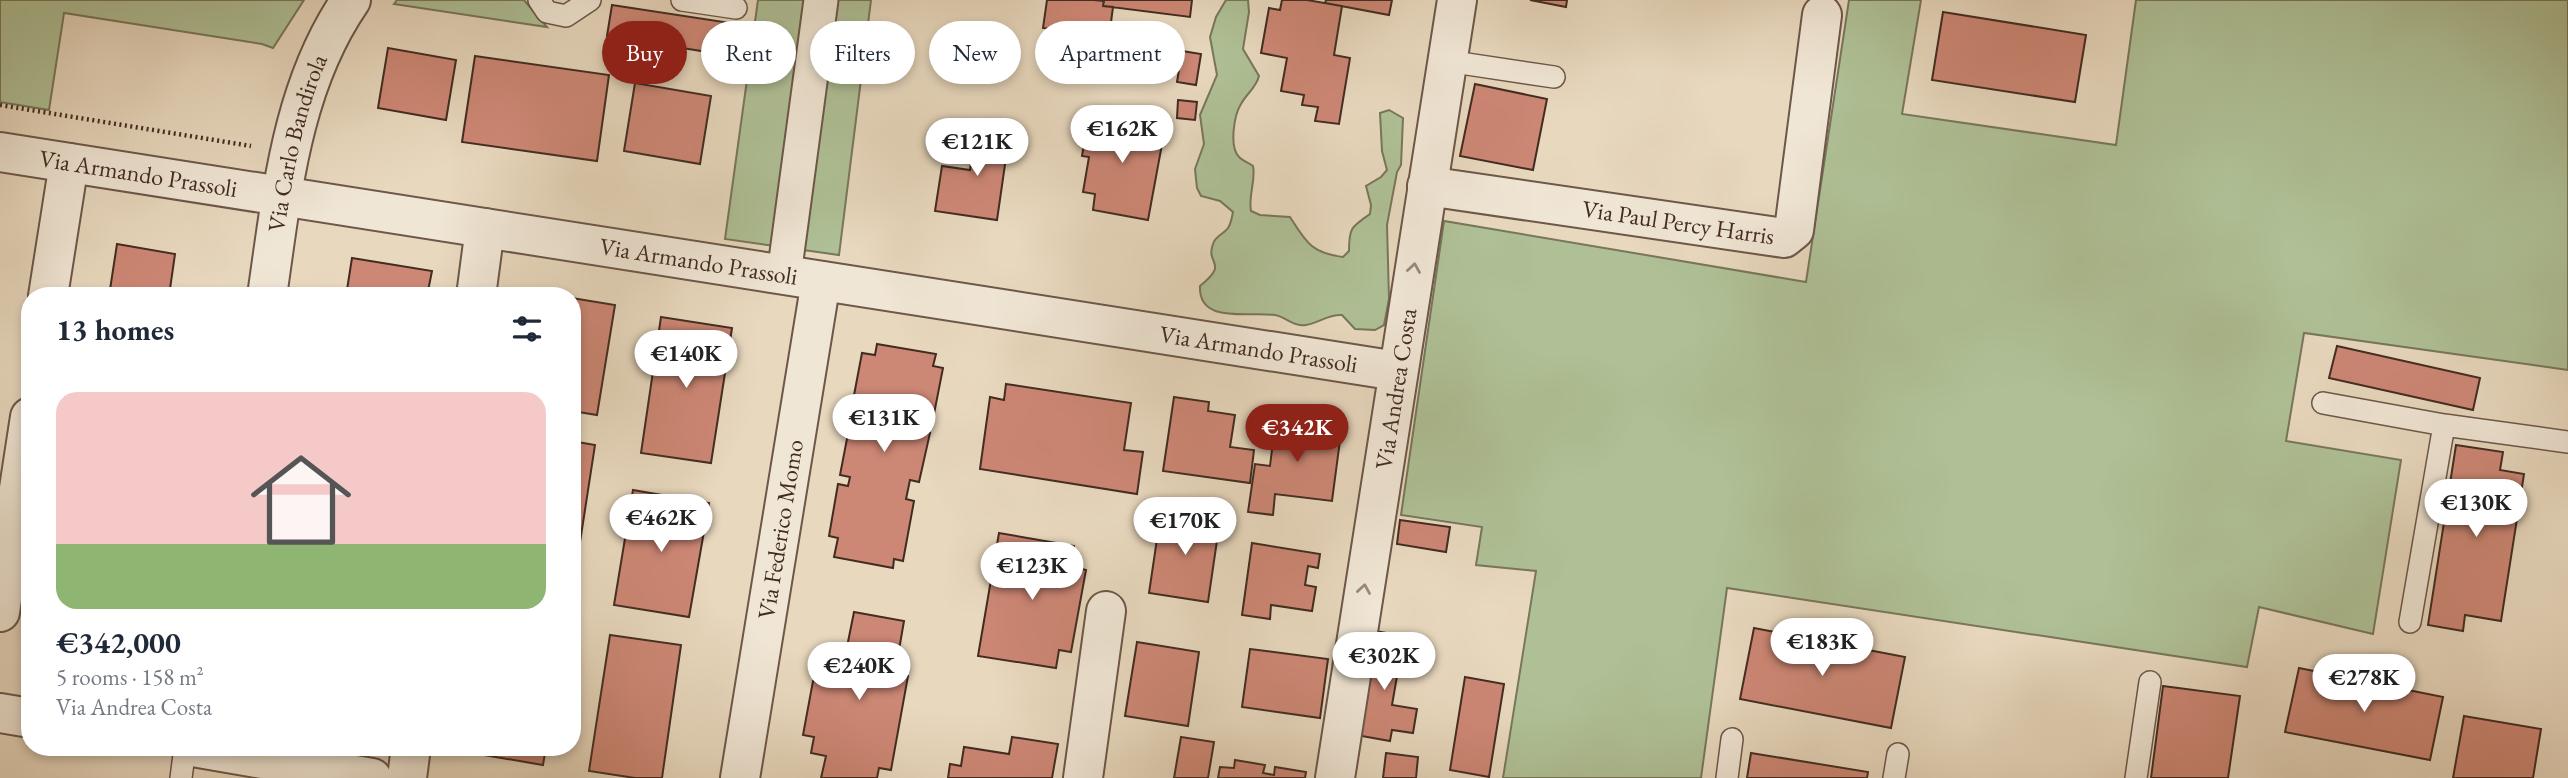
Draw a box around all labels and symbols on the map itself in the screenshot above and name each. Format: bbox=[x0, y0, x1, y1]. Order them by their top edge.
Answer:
street label: Via Carlo Bandirola bbox=[260, 49, 334, 234]
pin: €162K bbox=[1073, 106, 1171, 165]
pin: €121K bbox=[928, 118, 1026, 178]
street label: Via Armando Prassoli bbox=[37, 142, 240, 204]
street label: Via Paul Percy Harris bbox=[1580, 193, 1776, 251]
street label: Via Armando Prassoli bbox=[597, 230, 800, 292]
one-way arrow bbox=[1406, 262, 1421, 274]
street label: Via Andrea Costa bbox=[1368, 305, 1424, 472]
street label: Via Armando Prassoli bbox=[1158, 318, 1360, 380]
pin: €140K bbox=[637, 330, 735, 390]
pin: €131K bbox=[835, 394, 933, 454]
pin: €342K bbox=[1248, 405, 1346, 464]
street label: Via Federico Momo bbox=[750, 437, 810, 621]
pin: €130K bbox=[2427, 480, 2525, 539]
pin: €462K bbox=[612, 494, 710, 554]
pin: €170K bbox=[1136, 498, 1234, 557]
pin: €123K bbox=[983, 542, 1081, 602]
one-way arrow bbox=[1356, 584, 1371, 595]
pin: €183K bbox=[1773, 618, 1871, 678]
pin: €302K bbox=[1335, 632, 1433, 692]
pin: €240K bbox=[810, 642, 908, 702]
pin: €278K bbox=[2315, 654, 2413, 714]

